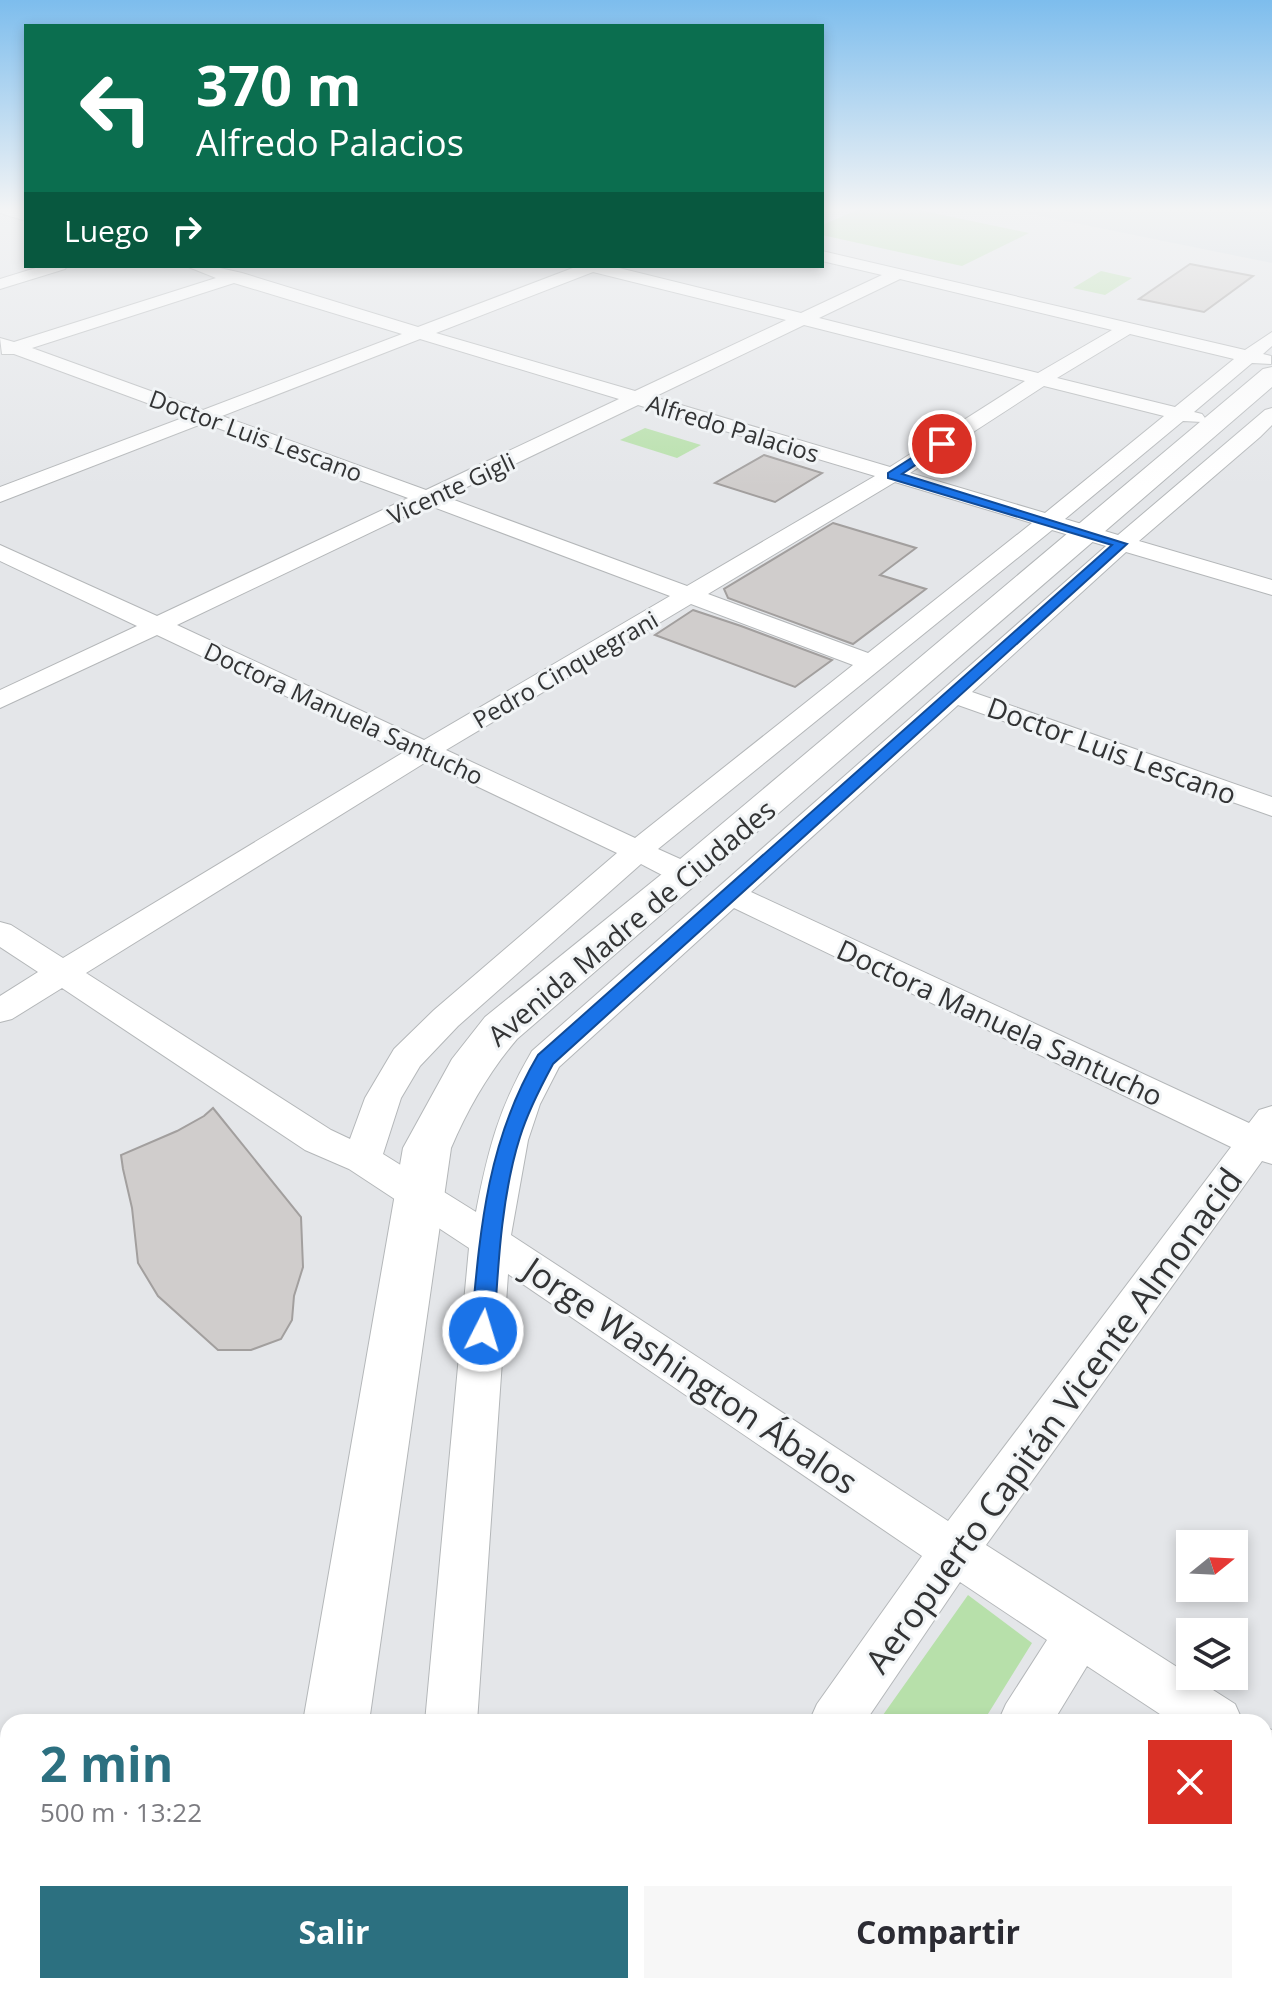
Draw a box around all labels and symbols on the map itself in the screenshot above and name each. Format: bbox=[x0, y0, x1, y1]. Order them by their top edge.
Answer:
street label: Doctor Luis Lescano bbox=[145, 381, 367, 489]
street label: Alfredo Palacios bbox=[643, 386, 823, 470]
pin bbox=[908, 410, 976, 478]
street label: Vicente Gigli bbox=[382, 444, 520, 532]
street label: Pedro Cinquegrani bbox=[466, 603, 664, 735]
street label: Doctora Manuela Santucho bbox=[199, 634, 489, 792]
street label: Doctor Luis Lescano bbox=[982, 687, 1242, 813]
street label: Avenida Madre de Ciudades bbox=[479, 790, 783, 1054]
street label: Doctora Manuela Santucho bbox=[831, 930, 1169, 1114]
street label: Aeropuerto Capitán Vicente Almonacid bbox=[854, 1158, 1252, 1682]
street label: Jorge Washington Ábalos bbox=[512, 1244, 867, 1504]
position arrow bbox=[441, 1289, 525, 1373]
north arrow bbox=[1176, 1530, 1248, 1602]

